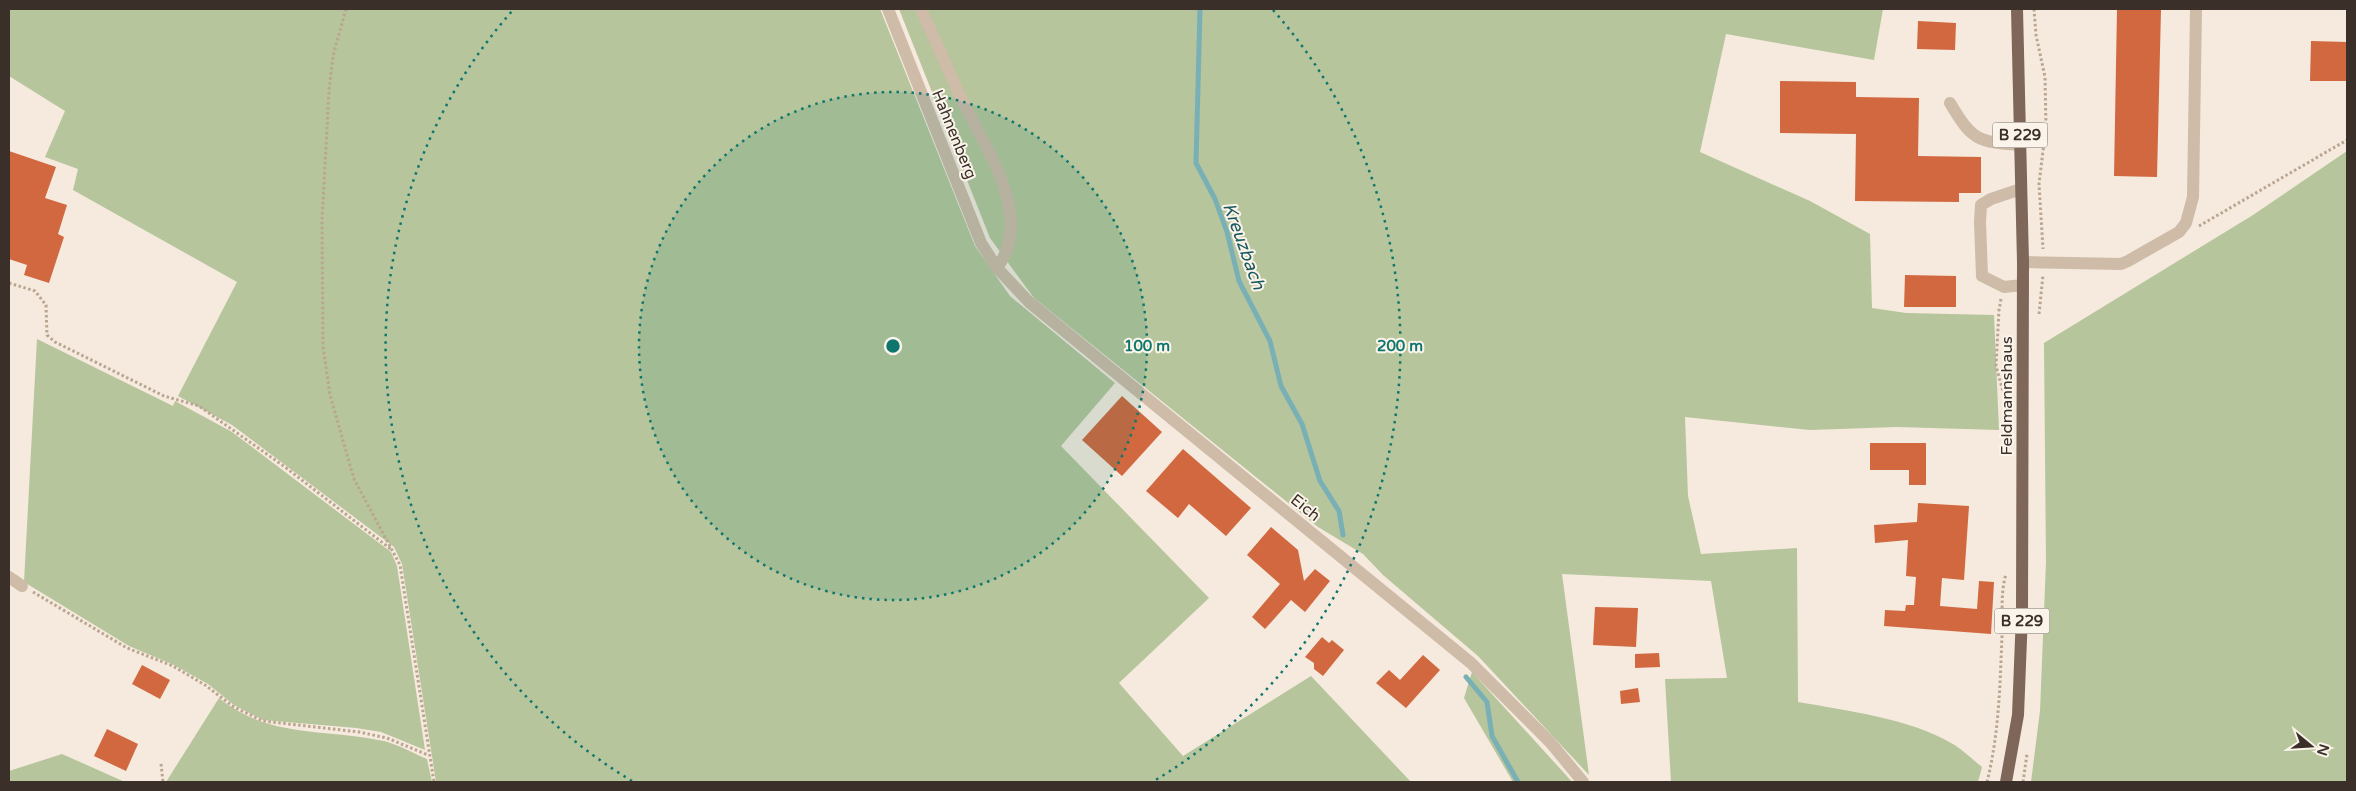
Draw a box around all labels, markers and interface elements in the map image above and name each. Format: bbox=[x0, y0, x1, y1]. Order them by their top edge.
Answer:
street label: Hahnenberg bbox=[927, 87, 981, 182]
road number: B 229 bbox=[1992, 122, 2048, 148]
water label: Kreuzbach bbox=[1218, 200, 1270, 293]
street label: Feldmannshaus bbox=[1997, 336, 2017, 456]
centre of rings bbox=[884, 337, 902, 355]
text: 100 m bbox=[1124, 337, 1170, 355]
text: 200 m bbox=[1377, 337, 1423, 355]
street label: Eich bbox=[1286, 490, 1324, 526]
road number: B 229 bbox=[1994, 608, 2050, 634]
north arrow bbox=[2286, 721, 2336, 771]
text: N bbox=[2313, 742, 2333, 758]

